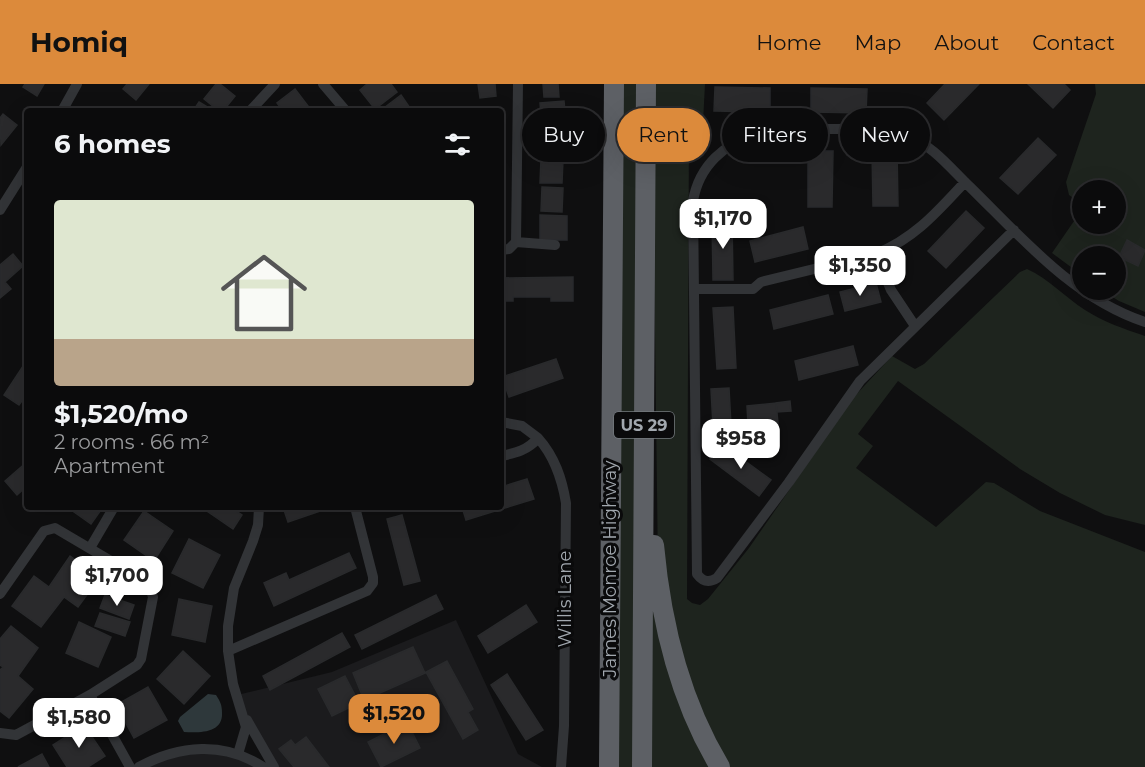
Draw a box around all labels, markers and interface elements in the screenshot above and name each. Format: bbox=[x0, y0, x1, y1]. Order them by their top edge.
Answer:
text: Homiq bbox=[30, 25, 128, 59]
text: Home bbox=[756, 30, 821, 55]
text: Map bbox=[854, 30, 901, 55]
text: About bbox=[934, 30, 999, 55]
text: Contact bbox=[1032, 30, 1115, 55]
chip: Buy bbox=[522, 108, 605, 162]
chip: Rent bbox=[617, 108, 710, 162]
chip: Filters bbox=[722, 108, 828, 162]
chip: New bbox=[840, 108, 930, 162]
text: 6 homes bbox=[54, 128, 171, 160]
icon: filters bbox=[441, 128, 474, 161]
map controls bbox=[1072, 180, 1126, 300]
button: + bbox=[1072, 180, 1126, 234]
pin: $1,170 bbox=[674, 199, 772, 250]
text: $1,170 bbox=[694, 206, 752, 230]
icon: home bbox=[210, 239, 318, 347]
pin: $1,350 bbox=[811, 246, 909, 297]
button: − bbox=[1072, 246, 1126, 300]
text: $1,350 bbox=[829, 253, 891, 277]
text: $1,520/mo bbox=[54, 398, 188, 430]
road number: US 29 bbox=[614, 412, 674, 438]
pin: $958 bbox=[705, 419, 777, 470]
text: $958 bbox=[716, 426, 766, 450]
text: 2 rooms · 66 m² bbox=[54, 430, 209, 454]
text: Apartment bbox=[54, 454, 165, 478]
street label: James Monroe Highway bbox=[599, 460, 621, 678]
street label: Willis Lane bbox=[554, 550, 576, 647]
pin: $1,700 bbox=[68, 556, 166, 607]
text: $1,700 bbox=[85, 563, 149, 587]
pin: $1,520 bbox=[345, 694, 443, 745]
pin: $1,580 bbox=[30, 698, 128, 749]
text: $1,520 bbox=[363, 701, 425, 725]
text: $1,580 bbox=[47, 705, 111, 729]

